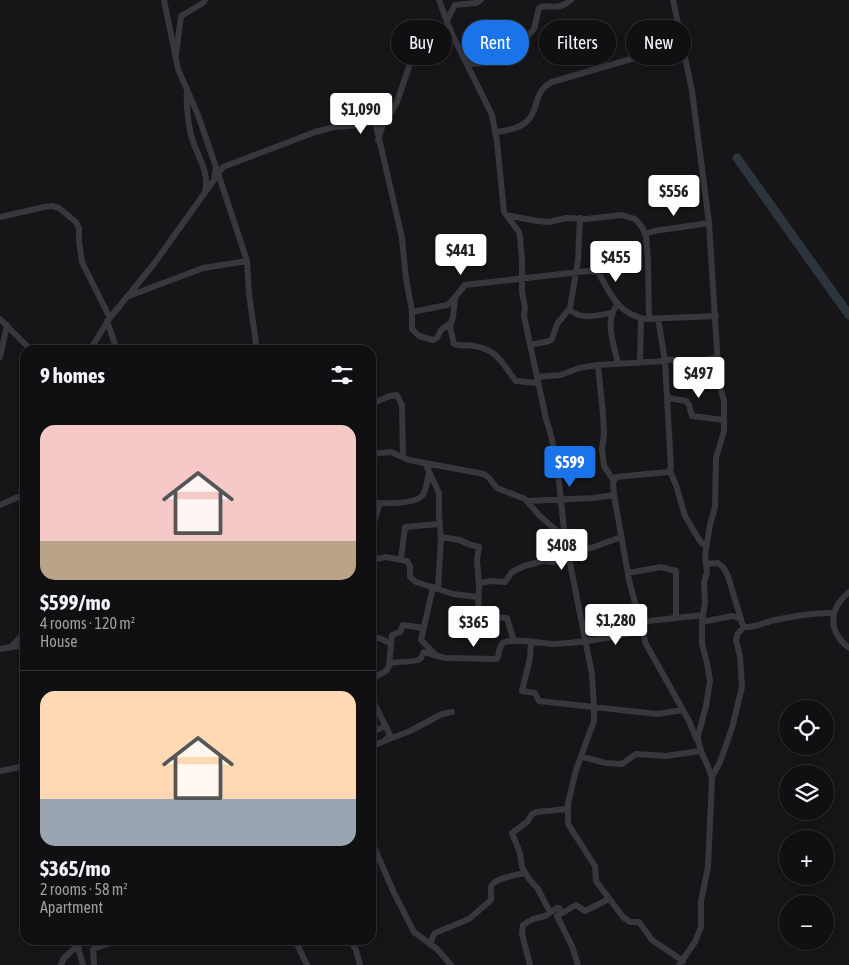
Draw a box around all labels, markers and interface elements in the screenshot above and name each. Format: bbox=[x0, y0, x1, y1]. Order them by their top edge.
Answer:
chip: Buy bbox=[391, 20, 452, 65]
chip: Rent bbox=[462, 20, 529, 65]
chip: Filters bbox=[539, 20, 616, 65]
chip: New bbox=[626, 20, 691, 65]
pin: $1,090 bbox=[320, 92, 402, 135]
text: $1,090 bbox=[341, 100, 381, 118]
pin: $556 bbox=[644, 174, 704, 217]
text: $556 bbox=[659, 182, 689, 200]
pin: $441 bbox=[431, 234, 491, 276]
pin: $455 bbox=[586, 240, 646, 283]
text: $441 bbox=[446, 241, 476, 259]
text: $455 bbox=[601, 248, 631, 266]
pin: $497 bbox=[669, 356, 729, 399]
icon: filters bbox=[328, 361, 356, 389]
text: 9 homes bbox=[40, 363, 105, 387]
text: $497 bbox=[684, 364, 714, 382]
pin: $599 bbox=[540, 446, 600, 488]
text: $599 bbox=[555, 453, 585, 471]
icon: home bbox=[153, 458, 243, 548]
pin: $408 bbox=[532, 528, 592, 571]
text: $408 bbox=[547, 536, 577, 554]
text: $599/mo bbox=[40, 590, 111, 614]
pin: $1,280 bbox=[575, 604, 657, 646]
pin: $365 bbox=[444, 606, 504, 648]
text: $1,280 bbox=[596, 611, 636, 629]
text: $365 bbox=[459, 613, 489, 631]
text: 4 rooms · 120 m² bbox=[40, 614, 135, 632]
text: House bbox=[40, 632, 77, 650]
map controls bbox=[779, 700, 834, 950]
button: locate bbox=[779, 700, 834, 755]
icon: home bbox=[153, 723, 243, 813]
button: layers bbox=[779, 765, 834, 820]
button: + bbox=[779, 830, 834, 885]
text: $365/mo bbox=[40, 856, 111, 880]
text: 2 rooms · 58 m² bbox=[40, 880, 128, 898]
button: − bbox=[779, 895, 834, 950]
text: Apartment bbox=[40, 898, 103, 916]

